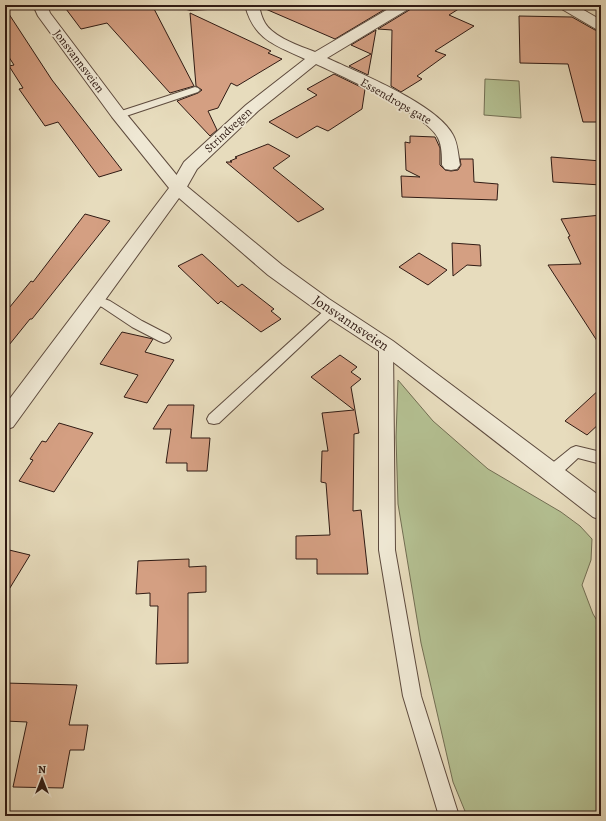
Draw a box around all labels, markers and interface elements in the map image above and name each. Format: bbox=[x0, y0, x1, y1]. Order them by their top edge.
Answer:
street label: Jonsvannsveien bbox=[50, 26, 108, 96]
street label: Essendrops gate bbox=[357, 74, 435, 128]
street label: Strindvegen bbox=[201, 104, 256, 156]
street label: Jonsvannsveien bbox=[309, 291, 393, 356]
north arrow bbox=[22, 759, 62, 799]
text: N bbox=[38, 762, 46, 777]

